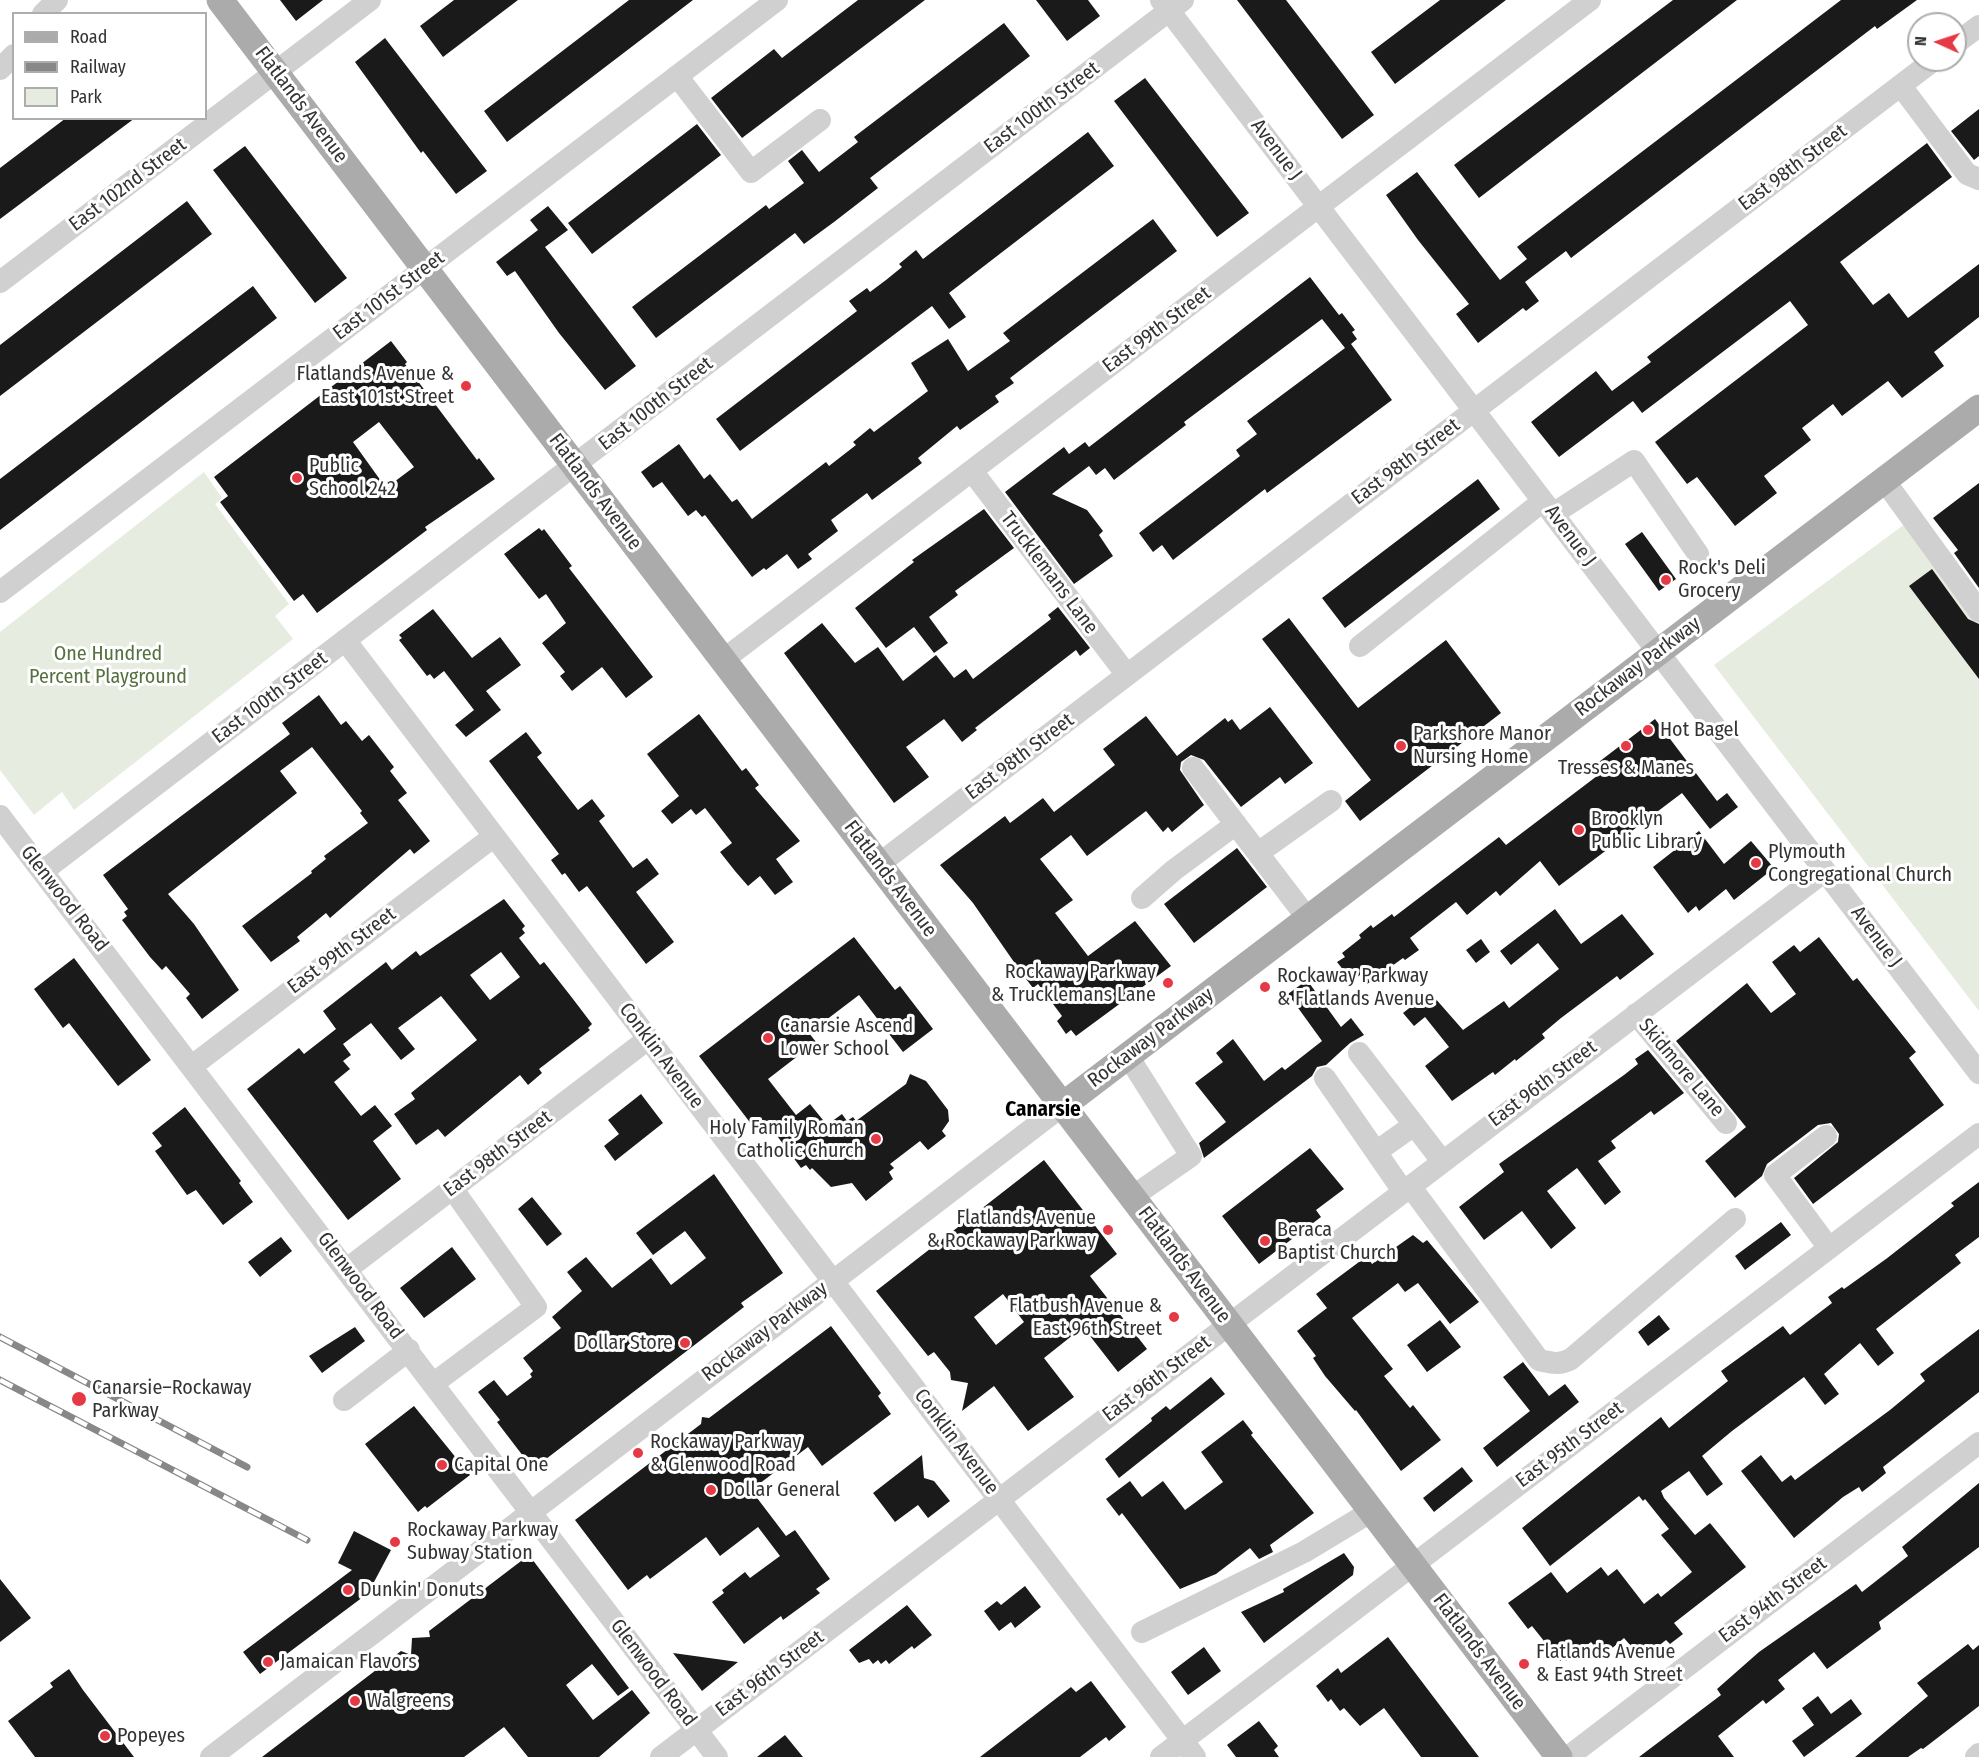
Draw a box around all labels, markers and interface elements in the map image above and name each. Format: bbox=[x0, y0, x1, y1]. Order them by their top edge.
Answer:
legend bbox=[12, 12, 207, 120]
north arrow bbox=[1907, 12, 1967, 72]
text: Road bbox=[70, 26, 107, 48]
text: N bbox=[1911, 36, 1930, 46]
street label: Flatlands Avenue bbox=[249, 42, 353, 168]
text: Railway bbox=[70, 56, 126, 78]
street label: East 100th Street bbox=[980, 57, 1104, 159]
text: Park bbox=[70, 86, 102, 108]
street label: Avenue J bbox=[1245, 115, 1307, 185]
street label: East 98th Street bbox=[1734, 120, 1852, 216]
street label: East 102nd Street bbox=[65, 133, 191, 237]
street label: East 101st Street bbox=[329, 246, 449, 346]
street label: East 99th Street bbox=[1098, 282, 1216, 378]
street label: East 100th Street bbox=[594, 352, 718, 456]
place label: Flatlands Avenue & East 101st Street bbox=[297, 362, 454, 409]
marker: Flatlands Avenue & East 101st Street bbox=[459, 379, 473, 393]
street label: East 98th Street bbox=[1347, 414, 1465, 510]
street label: Flatlands Avenue bbox=[543, 429, 647, 555]
place label: Public School 242 bbox=[309, 454, 396, 501]
marker: Public School 242 bbox=[290, 471, 304, 485]
street label: Avenue J bbox=[1539, 501, 1601, 571]
street label: Trucklemans Lane bbox=[995, 507, 1103, 639]
place label: Rock's Deli Grocery bbox=[1678, 556, 1766, 603]
marker: Rock's Deli Grocery bbox=[1659, 573, 1673, 587]
street label: Rockaway Parkway bbox=[1570, 612, 1706, 722]
park label: One Hundred Percent Playground bbox=[29, 642, 187, 689]
street label: East 100th Street bbox=[208, 647, 332, 749]
street label: East 98th Street bbox=[961, 709, 1079, 805]
place label: Hot Bagel bbox=[1660, 718, 1739, 742]
place label: Parkshore Manor Nursing Home bbox=[1413, 722, 1551, 769]
marker: Hot Bagel bbox=[1641, 723, 1655, 737]
marker: Parkshore Manor Nursing Home bbox=[1394, 739, 1408, 753]
marker: Tresses & Manes bbox=[1619, 739, 1633, 753]
place label: Tresses & Manes bbox=[1558, 756, 1694, 780]
place label: Brooklyn Public Library bbox=[1591, 807, 1702, 854]
street label: Flatlands Avenue bbox=[838, 816, 942, 942]
marker: Brooklyn Public Library bbox=[1572, 823, 1586, 837]
place label: Plymouth Congregational Church bbox=[1768, 840, 1952, 887]
street label: Glenwood Road bbox=[15, 841, 113, 957]
marker: Plymouth Congregational Church bbox=[1749, 856, 1763, 870]
street label: Avenue J bbox=[1845, 902, 1907, 972]
street label: East 99th Street bbox=[283, 903, 401, 999]
place label: Rockaway Parkway & Trucklemans Lane bbox=[991, 960, 1156, 1007]
place label: Rockaway Parkway & Flatlands Avenue bbox=[1277, 964, 1434, 1011]
marker: Rockaway Parkway & Trucklemans Lane bbox=[1161, 976, 1175, 990]
marker: Rockaway Parkway & Flatlands Avenue bbox=[1258, 980, 1272, 994]
street label: Rockaway Parkway bbox=[1083, 983, 1219, 1093]
street label: Conklin Avenue bbox=[614, 999, 708, 1113]
place label: Canarsie Ascend Lower School bbox=[780, 1014, 913, 1061]
street label: Skidmore Lane bbox=[1633, 1014, 1729, 1122]
marker: Canarsie Ascend Lower School bbox=[761, 1031, 775, 1045]
street label: East 96th Street bbox=[1484, 1036, 1602, 1132]
district label: Canarsie bbox=[1005, 1097, 1081, 1123]
street label: East 98th Street bbox=[439, 1106, 557, 1202]
place label: Holy Family Roman Catholic Church bbox=[709, 1116, 864, 1163]
marker: Holy Family Roman Catholic Church bbox=[869, 1132, 883, 1146]
street label: Flatlands Avenue bbox=[1132, 1202, 1236, 1328]
place label: Flatlands Avenue & Rockaway Parkway bbox=[927, 1206, 1096, 1253]
place label: Beraca Baptist Church bbox=[1277, 1218, 1396, 1265]
marker: Flatlands Avenue & Rockaway Parkway bbox=[1101, 1223, 1115, 1237]
street label: Glenwood Road bbox=[312, 1228, 408, 1344]
marker: Beraca Baptist Church bbox=[1258, 1234, 1272, 1248]
street label: Rockaway Parkway bbox=[697, 1277, 833, 1387]
place label: Flatbush Avenue & East 96th Street bbox=[1009, 1294, 1162, 1341]
marker: Flatbush Avenue & East 96th Street bbox=[1167, 1310, 1181, 1324]
place label: Dollar Store bbox=[576, 1331, 673, 1355]
street label: East 96th Street bbox=[1098, 1331, 1216, 1427]
marker: Dollar Store bbox=[678, 1336, 692, 1350]
place label: Canarsie–Rockaway Parkway bbox=[92, 1376, 251, 1423]
street label: Conklin Avenue bbox=[909, 1385, 1003, 1499]
marker: Canarsie–Rockaway Parkway bbox=[70, 1390, 88, 1408]
street label: East 95th Street bbox=[1512, 1397, 1628, 1493]
place label: Rockaway Parkway & Glenwood Road bbox=[650, 1430, 801, 1477]
marker: Rockaway Parkway & Glenwood Road bbox=[631, 1446, 645, 1460]
place label: Capital One bbox=[454, 1453, 548, 1477]
marker: Capital One bbox=[435, 1458, 449, 1472]
place label: Dollar General bbox=[723, 1478, 840, 1502]
marker: Dollar General bbox=[704, 1483, 718, 1497]
place label: Rockaway Parkway Subway Station bbox=[407, 1518, 558, 1565]
marker: Rockaway Parkway Subway Station bbox=[388, 1535, 402, 1549]
street label: East 94th Street bbox=[1714, 1552, 1832, 1648]
place label: Dunkin' Donuts bbox=[360, 1578, 484, 1602]
marker: Dunkin' Donuts bbox=[341, 1583, 355, 1597]
street label: Flatlands Avenue bbox=[1427, 1589, 1531, 1715]
street label: Glenwood Road bbox=[605, 1615, 701, 1731]
street label: East 96th Street bbox=[711, 1626, 829, 1722]
place label: Flatlands Avenue & East 94th Street bbox=[1536, 1640, 1683, 1687]
place label: Jamaican Flavors bbox=[280, 1650, 417, 1674]
marker: Jamaican Flavors bbox=[261, 1655, 275, 1669]
marker: Flatlands Avenue & East 94th Street bbox=[1517, 1657, 1531, 1671]
place label: Walgreens bbox=[367, 1689, 451, 1713]
marker: Walgreens bbox=[348, 1694, 362, 1708]
place label: Popeyes bbox=[117, 1724, 185, 1748]
marker: Popeyes bbox=[98, 1729, 112, 1743]

